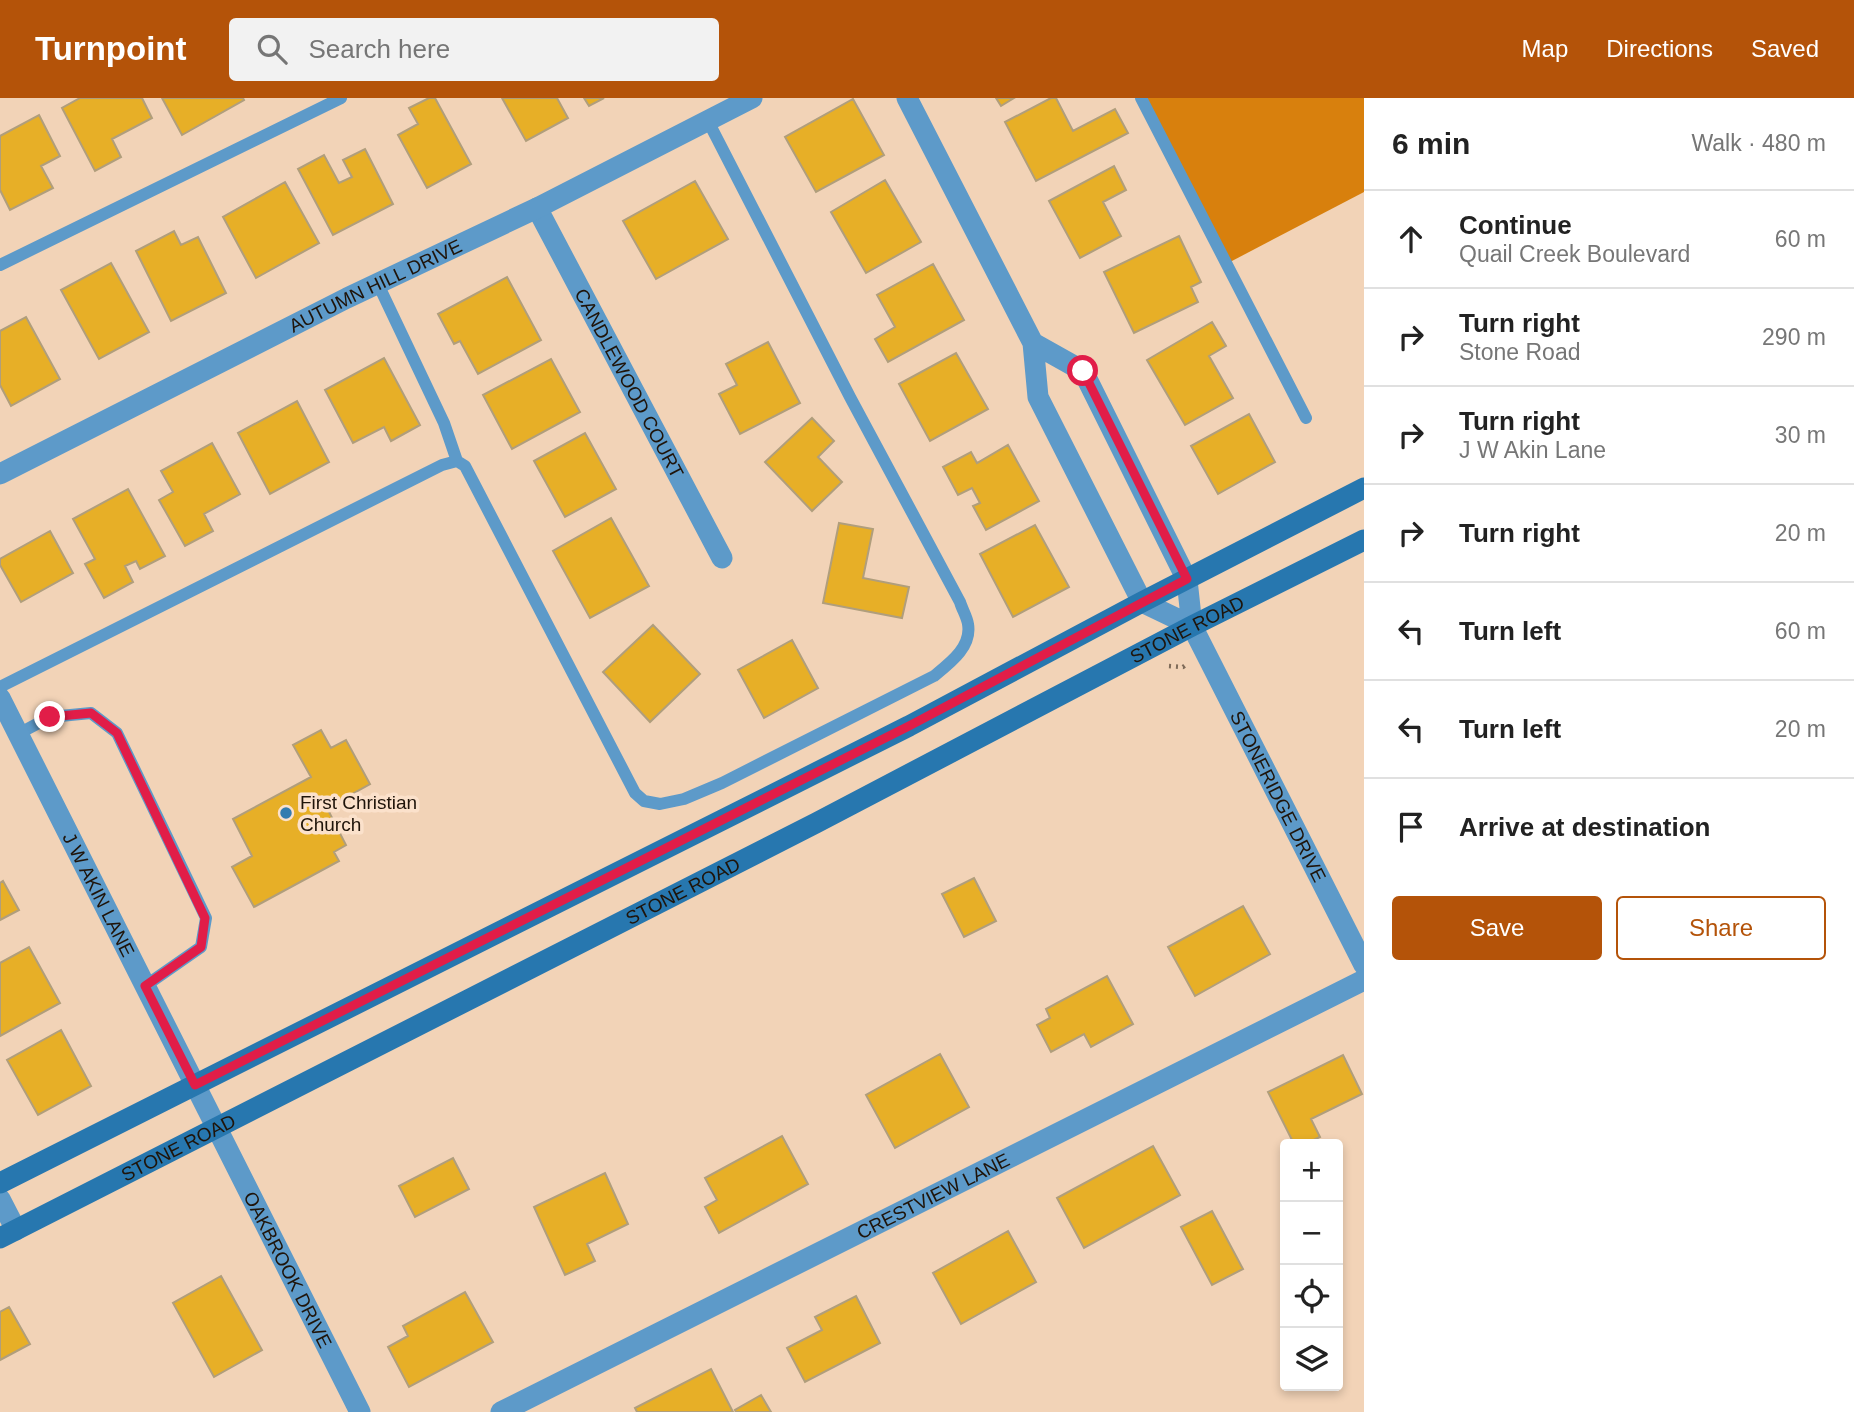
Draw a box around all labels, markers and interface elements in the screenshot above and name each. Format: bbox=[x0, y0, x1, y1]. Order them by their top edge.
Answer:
search box bbox=[229, 18, 719, 81]
text: Turnpoint bbox=[35, 30, 187, 67]
icon: search bbox=[253, 30, 291, 68]
text: Search here bbox=[309, 34, 450, 64]
text: Map bbox=[1522, 35, 1568, 62]
text: Directions bbox=[1606, 35, 1713, 62]
text: Saved bbox=[1751, 35, 1819, 62]
text: 6 min bbox=[1392, 127, 1470, 160]
text: Walk · 480 m bbox=[1691, 130, 1826, 156]
text: Continue bbox=[1459, 210, 1572, 240]
icon: ahead bbox=[1392, 220, 1430, 258]
text: 60 m bbox=[1775, 226, 1826, 252]
street label: AUTUMN HILL DRIVE bbox=[286, 235, 465, 337]
text: Quail Creek Boulevard bbox=[1459, 241, 1690, 267]
street label: CANDLEWOOD COURT bbox=[571, 285, 688, 482]
text: Turn right bbox=[1459, 308, 1580, 338]
icon: right bbox=[1392, 318, 1430, 356]
text: 290 m bbox=[1762, 324, 1826, 350]
text: Stone Road bbox=[1459, 339, 1580, 365]
route start bbox=[1067, 355, 1098, 386]
text: Turn right bbox=[1459, 406, 1580, 436]
icon: right bbox=[1392, 416, 1430, 454]
text: 30 m bbox=[1775, 422, 1826, 448]
text: J W Akin Lane bbox=[1459, 437, 1606, 463]
icon: right bbox=[1392, 514, 1430, 552]
text: Turn right bbox=[1459, 518, 1580, 548]
text: 20 m bbox=[1775, 520, 1826, 546]
street label: STONE ROAD bbox=[1127, 592, 1248, 668]
icon: left bbox=[1392, 612, 1430, 650]
text: Turn left bbox=[1459, 616, 1561, 646]
text: 60 m bbox=[1775, 618, 1826, 644]
route end bbox=[34, 701, 65, 732]
street label: STONERIDGE DRIVE bbox=[1226, 708, 1330, 885]
icon: left bbox=[1392, 710, 1430, 748]
text: Turn left bbox=[1459, 714, 1561, 744]
text: 20 m bbox=[1775, 716, 1826, 742]
place label: First Christian Church bbox=[300, 792, 417, 835]
marker: First Christian Church bbox=[278, 805, 294, 821]
icon: arrive bbox=[1392, 808, 1430, 846]
text: Arrive at destination bbox=[1459, 812, 1710, 842]
street label: J W AKIN LANE bbox=[59, 829, 139, 960]
street label: STONE ROAD bbox=[622, 853, 744, 929]
button: Save bbox=[1392, 896, 1602, 960]
button: Share bbox=[1616, 896, 1826, 960]
street label: STONE ROAD bbox=[118, 1110, 239, 1186]
map controls bbox=[1280, 1139, 1343, 1391]
button: + bbox=[1280, 1139, 1343, 1202]
street label: CRESTVIEW LANE bbox=[853, 1149, 1013, 1243]
street label: OAKBROOK DRIVE bbox=[240, 1188, 336, 1351]
button: − bbox=[1280, 1202, 1343, 1265]
button: locate bbox=[1280, 1265, 1343, 1328]
button: layers bbox=[1280, 1328, 1343, 1391]

